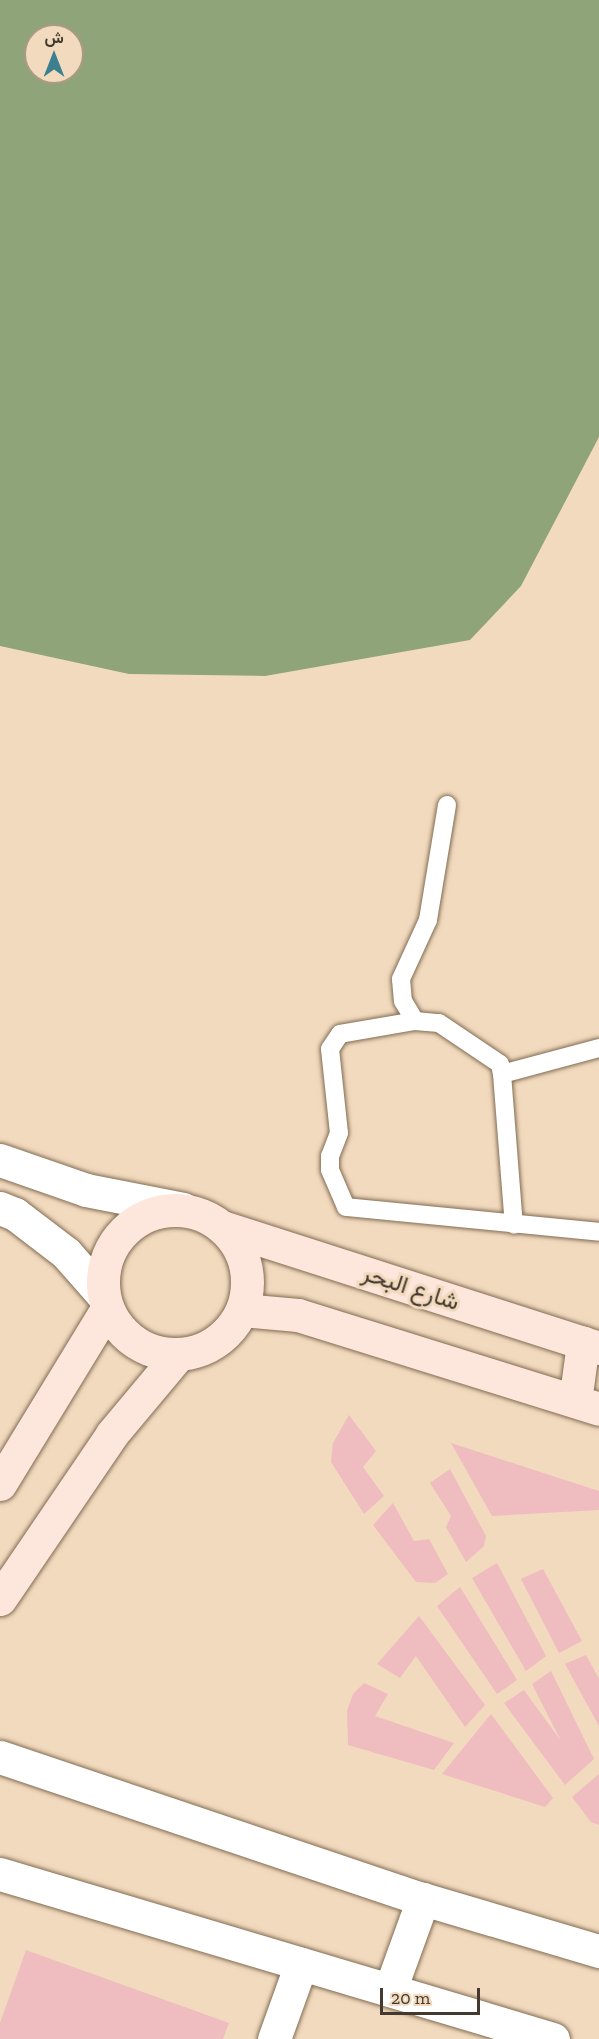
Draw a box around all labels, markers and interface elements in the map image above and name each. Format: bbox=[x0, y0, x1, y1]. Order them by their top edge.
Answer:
north arrow bbox=[24, 24, 84, 84]
text: ش bbox=[44, 28, 64, 47]
street label: شارع البحر bbox=[359, 1258, 463, 1316]
scale bar bbox=[383, 1976, 484, 2014]
text: 20 m bbox=[391, 1987, 430, 2009]

